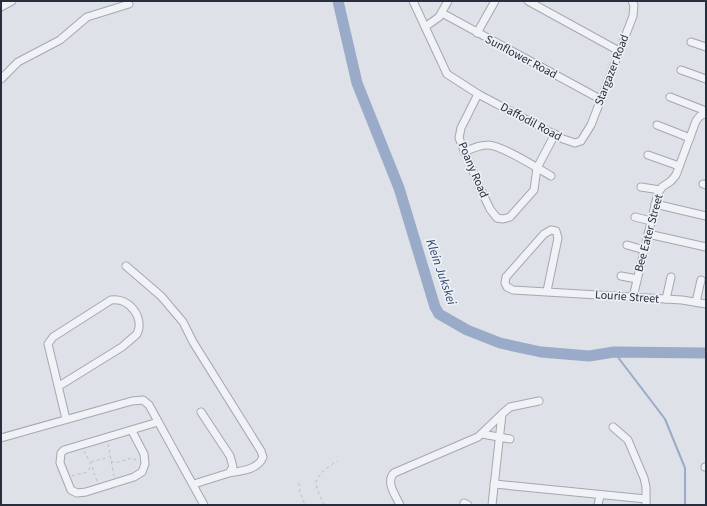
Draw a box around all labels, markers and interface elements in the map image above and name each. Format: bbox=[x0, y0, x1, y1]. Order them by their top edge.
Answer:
street label: Sunflower Road bbox=[482, 31, 560, 83]
street label: Stargazer Road bbox=[591, 32, 633, 108]
street label: Daffodil Road bbox=[497, 99, 565, 145]
street label: Poany Road bbox=[454, 139, 492, 201]
street label: Bee Eater Street bbox=[630, 192, 668, 274]
water label: Klein Jukskei bbox=[421, 237, 461, 308]
street label: Lourie Street bbox=[594, 286, 660, 308]

